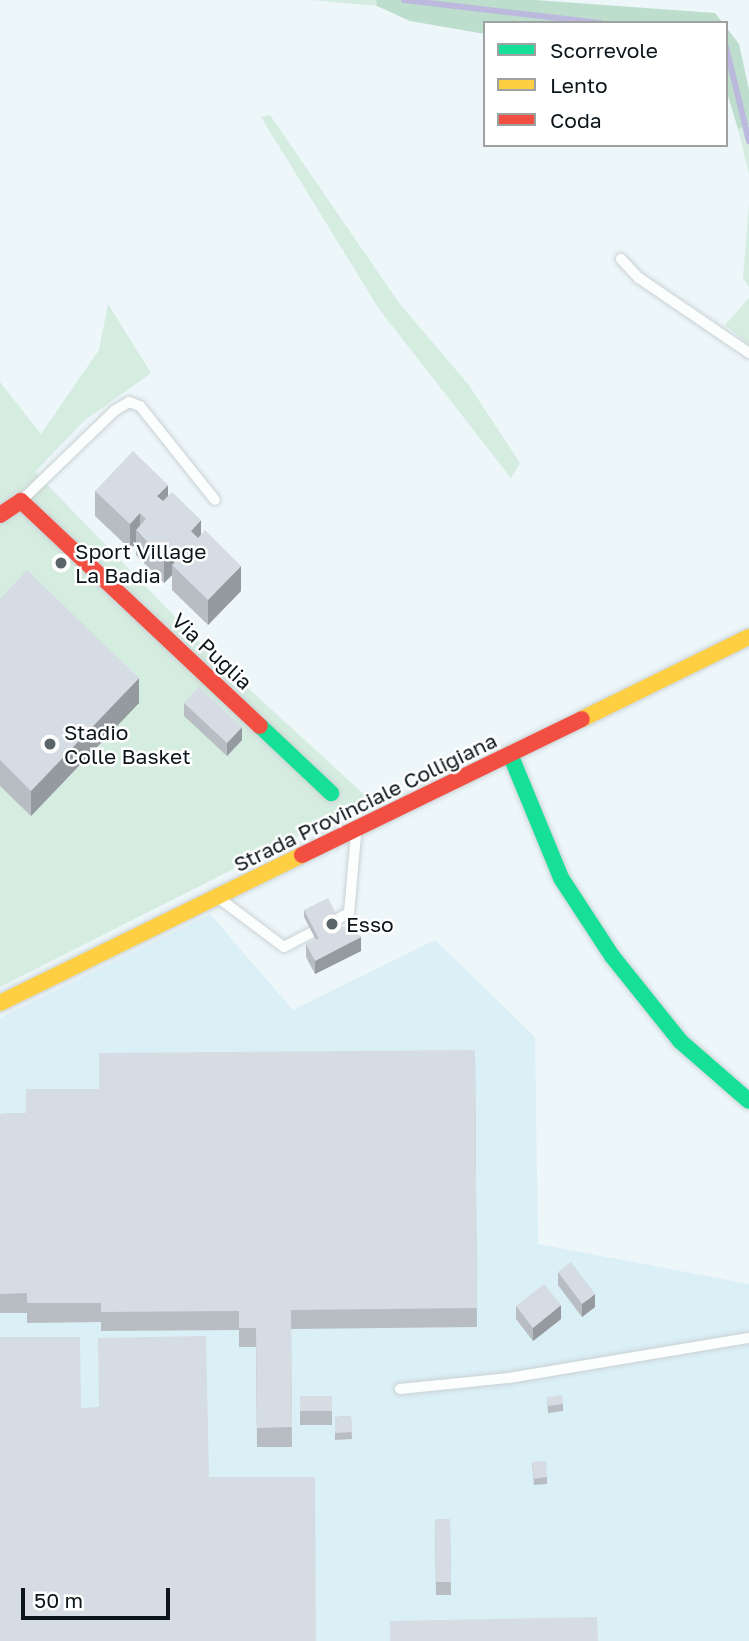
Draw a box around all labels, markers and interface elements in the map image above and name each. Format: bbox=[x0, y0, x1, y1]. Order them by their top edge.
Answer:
legend bbox=[483, 21, 728, 147]
text: Scorrevole bbox=[550, 37, 658, 63]
text: Lento bbox=[550, 72, 608, 98]
text: Coda bbox=[550, 107, 602, 133]
place label: Sport Village La Badia bbox=[75, 538, 206, 588]
marker: Sport Village La Badia bbox=[53, 555, 69, 571]
street label: Via Puglia bbox=[167, 608, 257, 694]
place label: Stadio Colle Basket bbox=[64, 719, 191, 769]
street label: Strada Provinciale Colligiana bbox=[229, 727, 501, 877]
marker: Stadio Colle Basket bbox=[42, 736, 58, 752]
place label: Esso bbox=[346, 911, 394, 937]
marker: Esso bbox=[324, 916, 340, 932]
scale bar bbox=[24, 1574, 173, 1618]
text: 50 m bbox=[34, 1587, 83, 1613]

